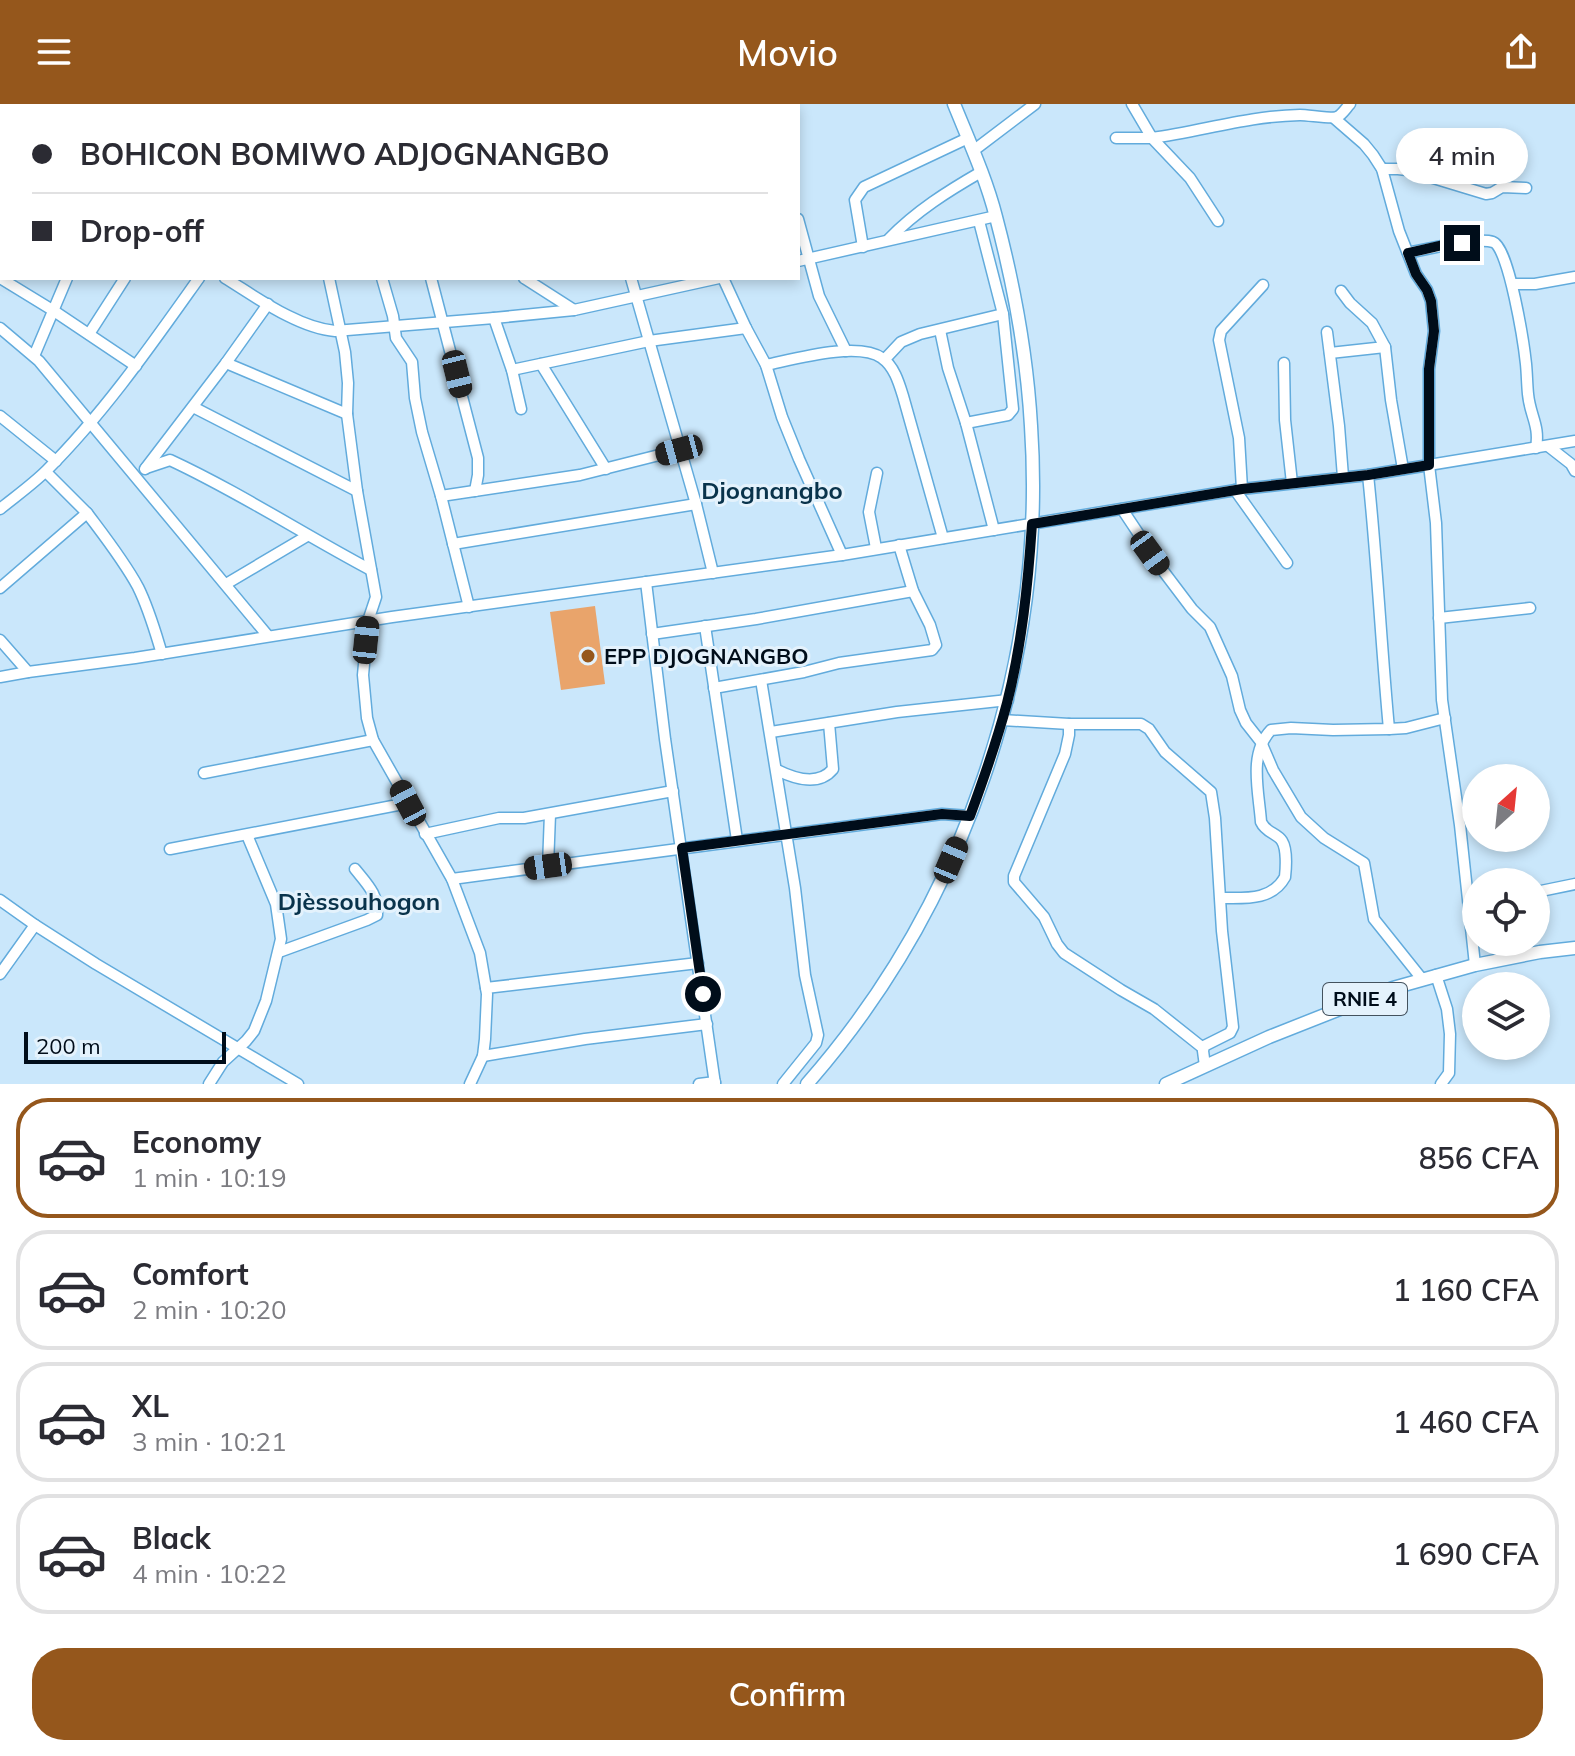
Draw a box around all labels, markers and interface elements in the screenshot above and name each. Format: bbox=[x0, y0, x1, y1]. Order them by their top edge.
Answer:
icon: menu bbox=[32, 30, 76, 74]
text: Movio bbox=[737, 30, 838, 75]
icon: share bbox=[1499, 30, 1543, 74]
callout: 4 min bbox=[1396, 127, 1528, 183]
text: BOHICON BOMIWO ADJOGNANGBO bbox=[80, 135, 610, 173]
text: 4 min bbox=[1428, 139, 1496, 172]
text: Drop-off bbox=[80, 212, 204, 250]
route end bbox=[1444, 225, 1480, 261]
car bbox=[440, 348, 474, 400]
car bbox=[653, 432, 705, 468]
district label: Djognangbo bbox=[701, 475, 843, 505]
car bbox=[1126, 527, 1174, 579]
car bbox=[352, 615, 380, 665]
place label: EPP DJOGNANGBO bbox=[604, 642, 809, 670]
marker: EPP DJOGNANGBO bbox=[579, 647, 597, 665]
north arrow bbox=[1462, 764, 1550, 852]
map controls bbox=[1462, 764, 1550, 1060]
car bbox=[386, 776, 430, 830]
car bbox=[931, 833, 971, 887]
car bbox=[523, 851, 573, 881]
button: locate bbox=[1462, 868, 1550, 956]
district label: Djèssouhogon bbox=[278, 886, 440, 916]
button: layers bbox=[1462, 972, 1550, 1060]
route start bbox=[685, 976, 721, 1012]
road number: RNIE 4 bbox=[1323, 983, 1407, 1015]
scale bar bbox=[24, 1028, 226, 1064]
text: 200 m bbox=[36, 1032, 101, 1060]
icon: car bbox=[36, 1122, 108, 1194]
text: Economy bbox=[132, 1123, 261, 1161]
text: 856 CFA bbox=[1419, 1139, 1539, 1177]
text: 1 min · 10:19 bbox=[132, 1161, 287, 1194]
icon: car bbox=[36, 1254, 108, 1326]
text: Comfort bbox=[132, 1255, 249, 1293]
text: 1 160 CFA bbox=[1393, 1271, 1539, 1309]
text: 2 min · 10:20 bbox=[132, 1293, 287, 1326]
icon: car bbox=[36, 1386, 108, 1458]
text: XL bbox=[132, 1387, 169, 1425]
text: 1 460 CFA bbox=[1393, 1403, 1539, 1441]
text: 3 min · 10:21 bbox=[132, 1425, 287, 1458]
icon: car bbox=[36, 1518, 108, 1590]
text: Black bbox=[132, 1519, 211, 1557]
text: 1 690 CFA bbox=[1393, 1535, 1539, 1573]
text: 4 min · 10:22 bbox=[132, 1557, 287, 1590]
button: Confirm bbox=[32, 1648, 1543, 1740]

